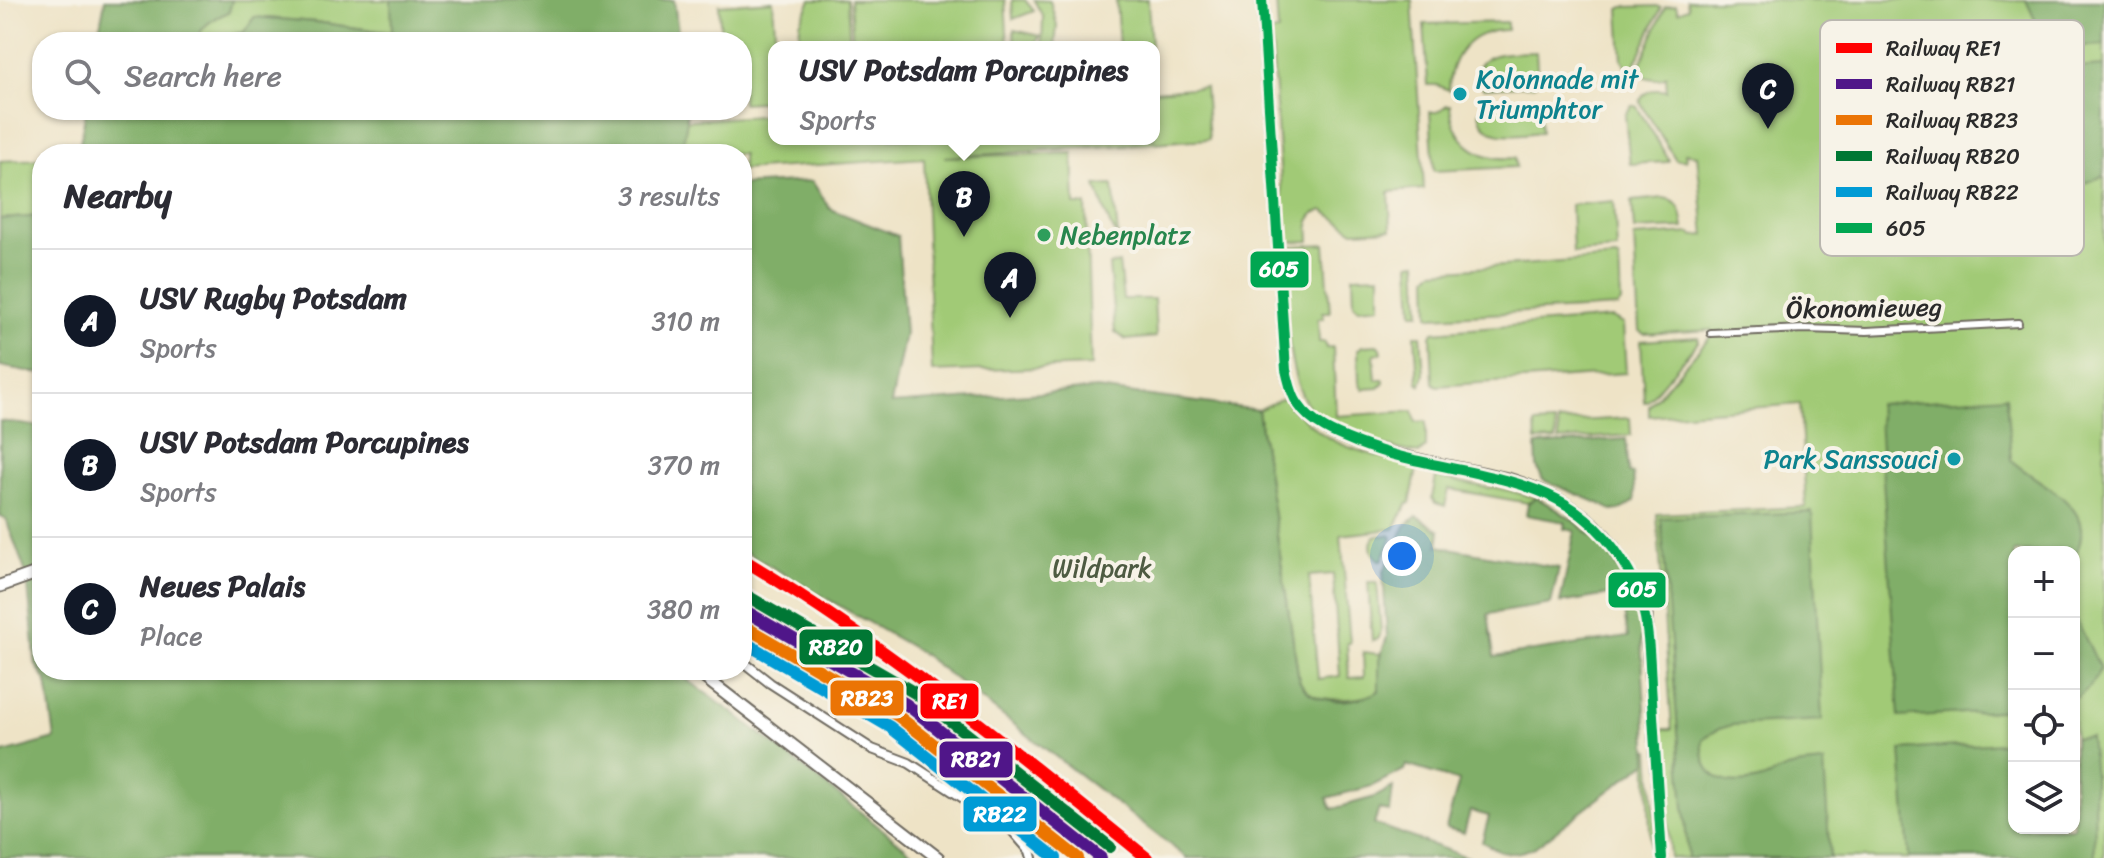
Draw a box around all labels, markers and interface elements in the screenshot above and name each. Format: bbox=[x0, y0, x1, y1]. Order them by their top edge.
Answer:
legend bbox=[1820, 20, 2084, 256]
text: Railway RE1 bbox=[1886, 29, 2001, 68]
search box bbox=[32, 32, 752, 120]
popup bbox=[768, 41, 1160, 145]
text: USV Potsdam Porcupines bbox=[800, 43, 1128, 97]
text: Search here bbox=[124, 49, 282, 103]
icon: search bbox=[60, 54, 104, 98]
place label: Kolonnade mit Triumphtor bbox=[1476, 56, 1640, 132]
pin: C bbox=[1742, 63, 1794, 129]
text: Railway RB21 bbox=[1886, 65, 2016, 104]
marker: Kolonnade mit Triumphtor bbox=[1451, 85, 1469, 103]
text: Sports bbox=[800, 97, 876, 143]
text: Railway RB23 bbox=[1886, 101, 2018, 140]
text: Railway RB20 bbox=[1886, 137, 2020, 176]
text: Nearby bbox=[64, 166, 172, 226]
pin: B bbox=[938, 171, 990, 237]
text: 3 results bbox=[618, 173, 720, 219]
text: Railway RB22 bbox=[1886, 173, 2019, 212]
text: 605 bbox=[1886, 209, 1926, 248]
place label: Nebenplatz bbox=[1060, 212, 1192, 258]
marker: Nebenplatz bbox=[1035, 226, 1053, 244]
line badge: 605 bbox=[1249, 250, 1310, 289]
text: 605 bbox=[1258, 250, 1299, 289]
pin: A bbox=[984, 252, 1036, 318]
text: USV Rugby Potsdam bbox=[140, 271, 407, 325]
street label: Ökonomieweg bbox=[1786, 284, 1942, 332]
text: A bbox=[81, 298, 99, 344]
text: 310 m bbox=[651, 298, 720, 344]
text: Sports bbox=[140, 325, 216, 371]
text: USV Potsdam Porcupines bbox=[140, 415, 469, 469]
place label: Park Sanssouci bbox=[1764, 436, 1939, 482]
text: B bbox=[82, 442, 98, 488]
text: 370 m bbox=[648, 442, 720, 488]
marker: Park Sanssouci bbox=[1945, 450, 1963, 468]
text: Sports bbox=[140, 469, 216, 515]
your location bbox=[1382, 536, 1422, 576]
park label: Wildpark bbox=[1052, 545, 1152, 591]
map controls bbox=[2008, 546, 2080, 834]
button: + bbox=[2008, 546, 2080, 618]
text: Neues Palais bbox=[140, 559, 305, 613]
text: 605 bbox=[1616, 570, 1657, 609]
line badge: 605 bbox=[1607, 571, 1667, 609]
text: C bbox=[82, 586, 98, 632]
text: 380 m bbox=[647, 586, 720, 632]
text: Place bbox=[140, 613, 203, 659]
button: − bbox=[2008, 618, 2080, 690]
line badge: RB20 bbox=[798, 628, 874, 666]
text: RB20 bbox=[808, 628, 863, 667]
line badge: RB23 bbox=[829, 679, 905, 717]
text: RB23 bbox=[840, 679, 893, 718]
line badge: RE1 bbox=[919, 682, 980, 720]
text: RE1 bbox=[931, 682, 968, 721]
button: locate bbox=[2008, 690, 2080, 762]
line badge: RB21 bbox=[938, 740, 1014, 779]
text: RB21 bbox=[950, 740, 1001, 779]
button: layers bbox=[2008, 762, 2080, 834]
line badge: RB22 bbox=[962, 795, 1038, 833]
text: RB22 bbox=[973, 795, 1027, 834]

